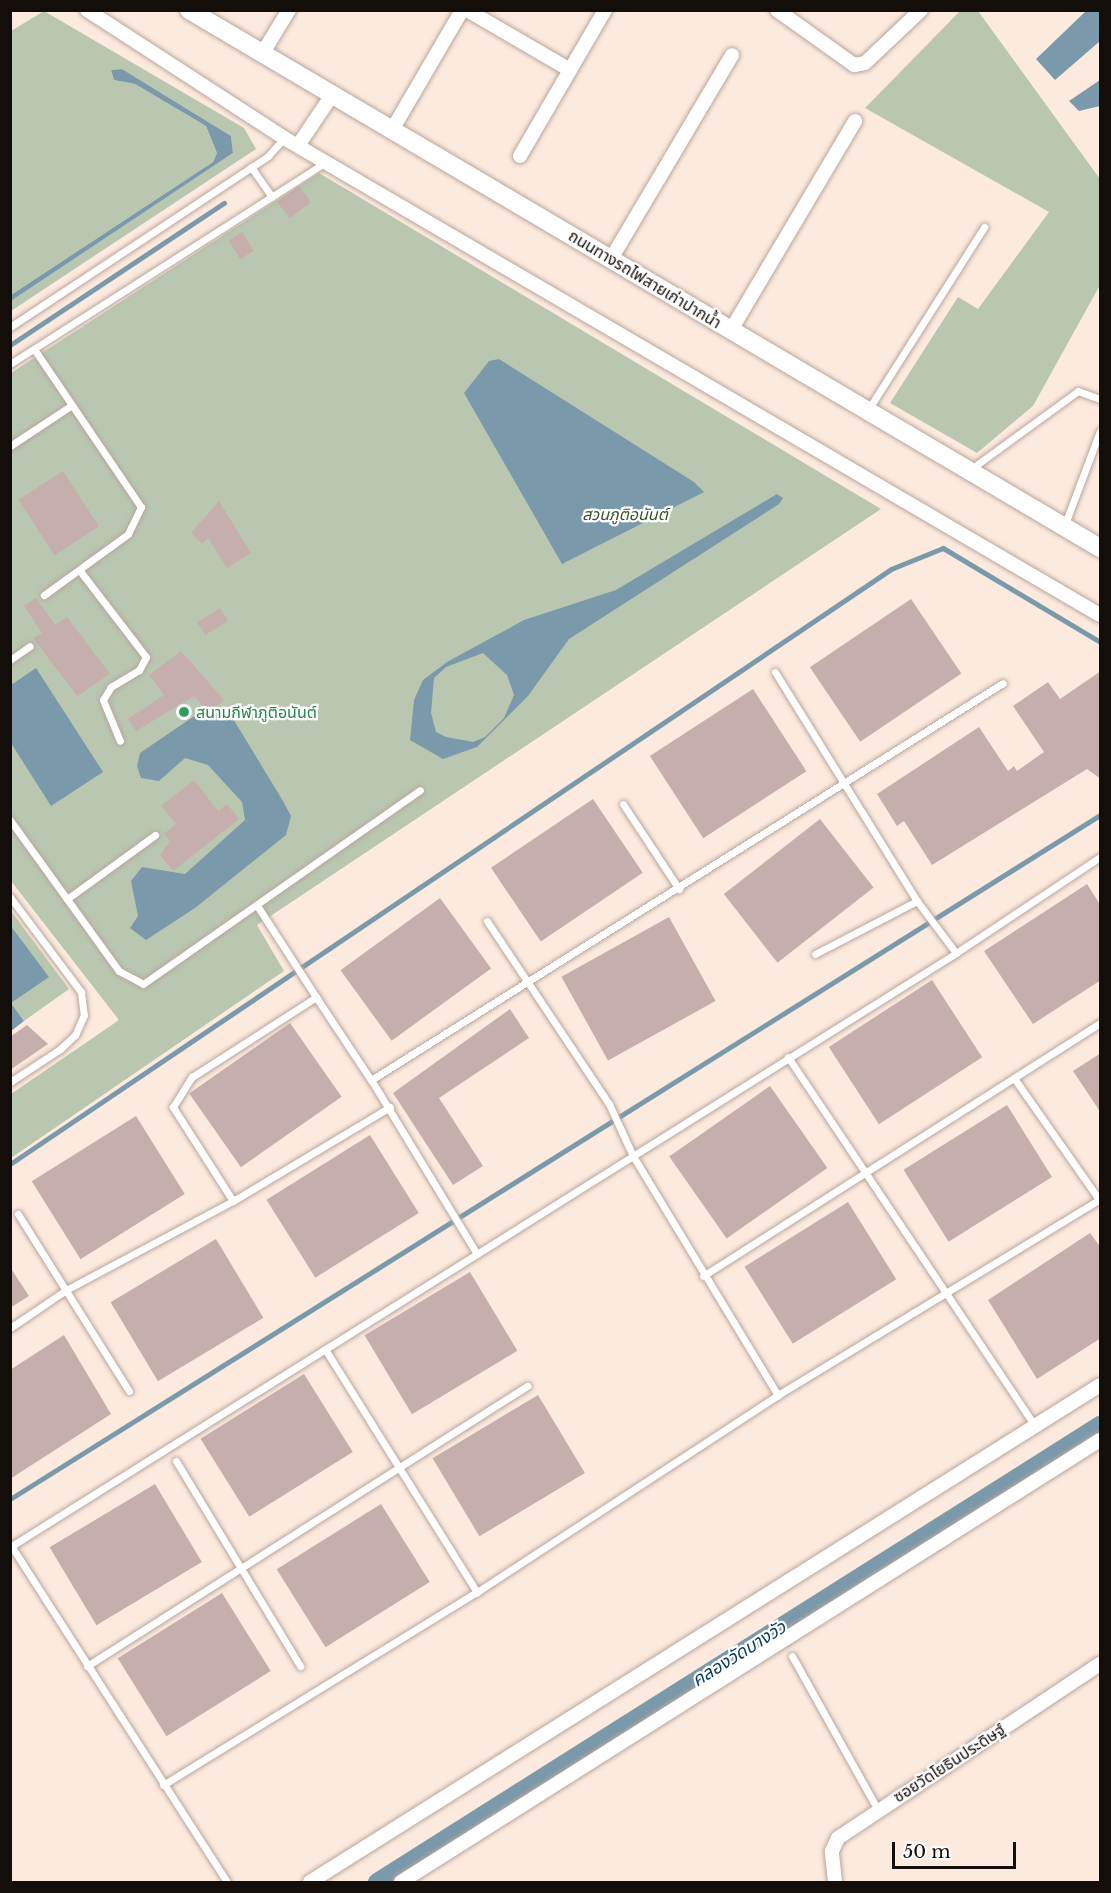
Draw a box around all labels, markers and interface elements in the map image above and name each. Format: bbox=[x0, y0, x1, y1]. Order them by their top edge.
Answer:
street label: ถนนทางรถไฟสายเก่าปากน้ำ bbox=[565, 226, 725, 332]
park label: สวนภูติอนันต์ bbox=[582, 504, 668, 524]
place label: สนามกีฬาภูติอนันต์ bbox=[196, 702, 317, 722]
marker: สนามกีฬาภูติอนันต์ bbox=[177, 705, 191, 719]
water label: คลองวัดบางวัว bbox=[688, 1617, 790, 1691]
street label: ซอยวัดโยธินประดิษฐ์ bbox=[889, 1720, 1009, 1806]
scale bar bbox=[895, 1830, 1020, 1868]
text: 50 m bbox=[903, 1841, 951, 1863]

